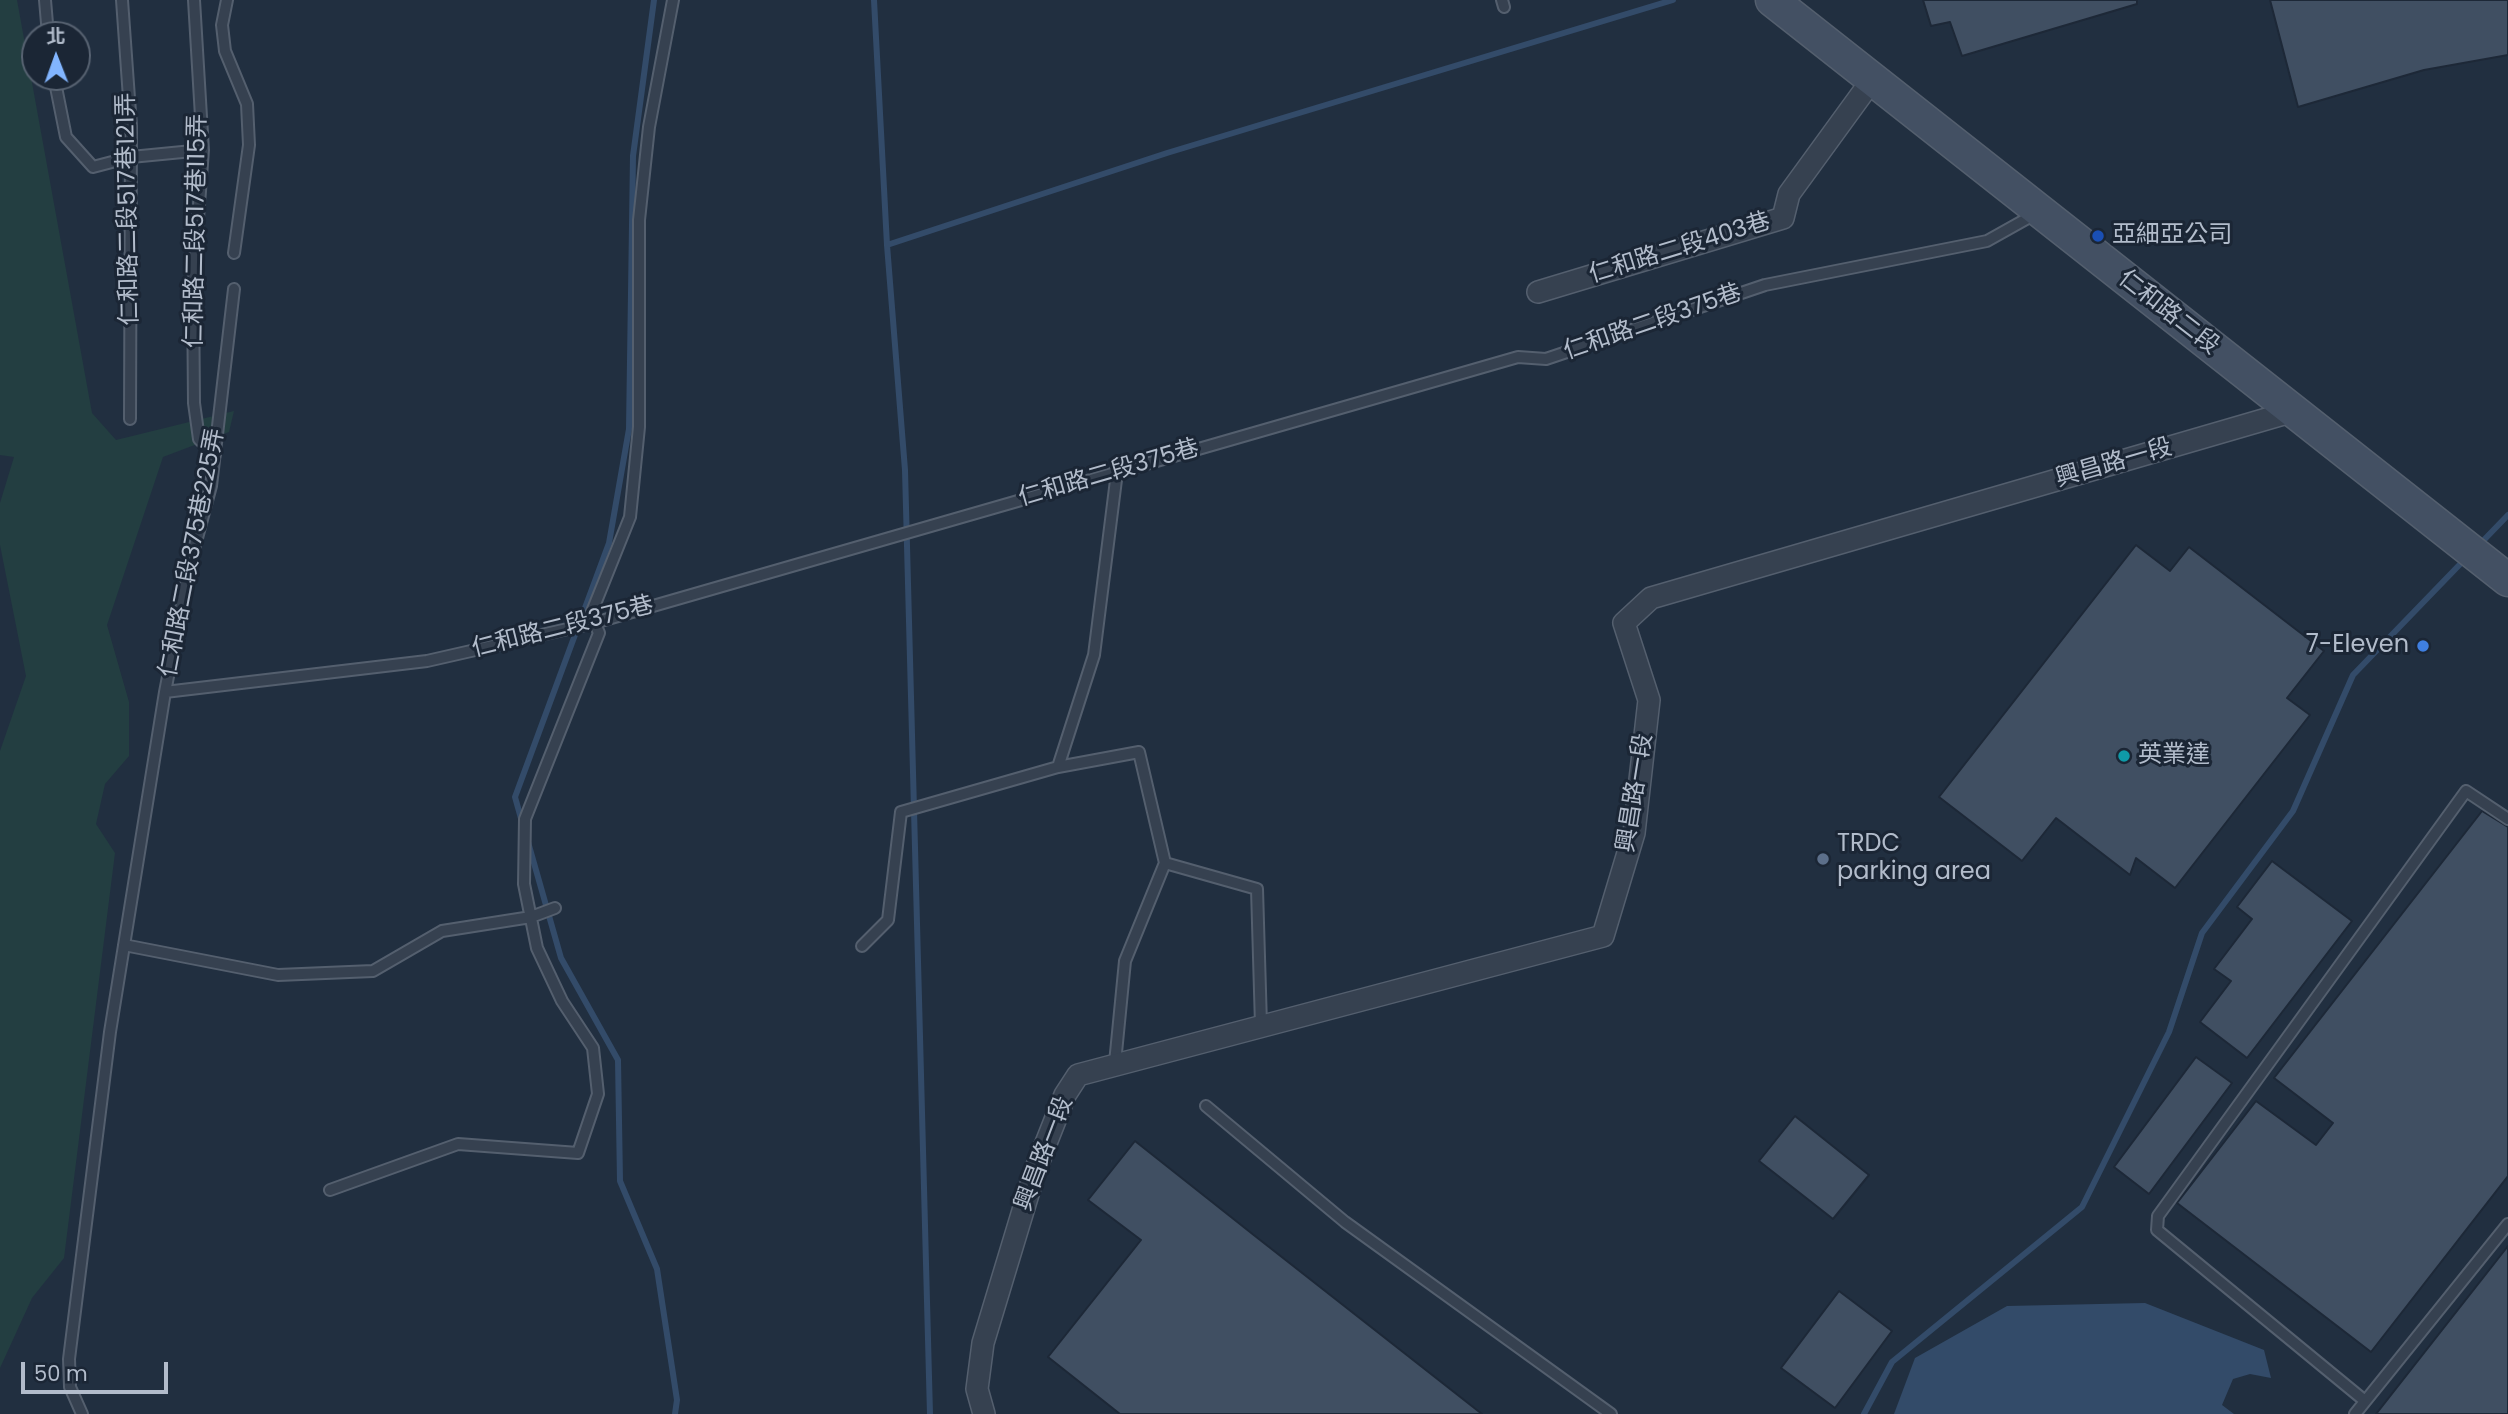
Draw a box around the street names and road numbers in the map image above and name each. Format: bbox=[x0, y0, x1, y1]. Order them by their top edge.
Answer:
street label: 仁和路二段517巷121弄 bbox=[113, 92, 145, 326]
street label: 仁和路二段517巷115弄 bbox=[181, 114, 213, 348]
street label: 仁和路二段403巷 bbox=[1586, 208, 1774, 290]
street label: 仁和路二段 bbox=[2112, 265, 2224, 361]
street label: 仁和路二段375巷 bbox=[1560, 279, 1746, 367]
street label: 仁和路二段375巷225弄 bbox=[155, 426, 231, 680]
street label: 仁和路二段375巷 bbox=[1015, 434, 1203, 514]
street label: 興昌路一段 bbox=[2052, 434, 2176, 494]
street label: 仁和路二段375巷 bbox=[469, 591, 657, 665]
street label: 興昌路一段 bbox=[1612, 731, 1660, 855]
street label: 興昌路一段 bbox=[1010, 1093, 1080, 1215]

